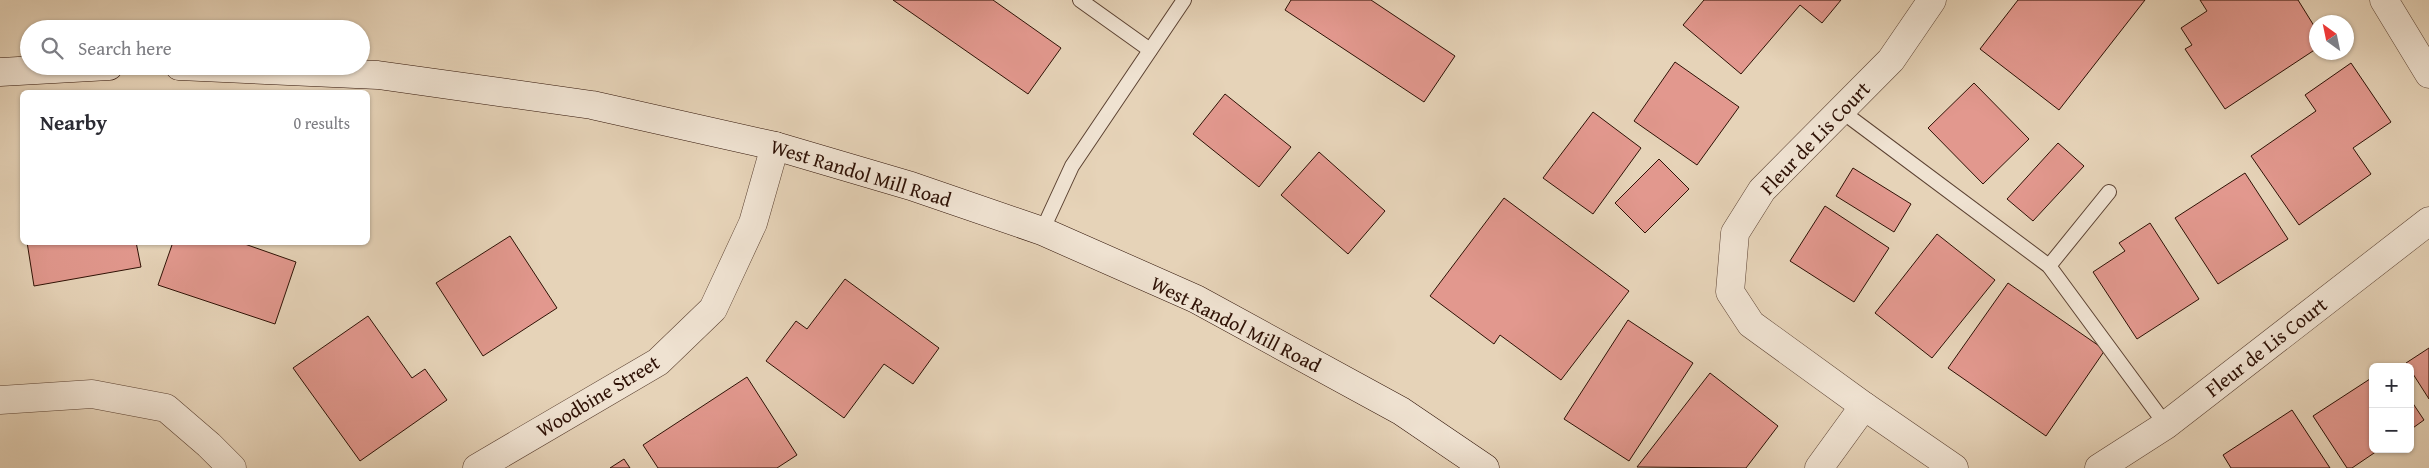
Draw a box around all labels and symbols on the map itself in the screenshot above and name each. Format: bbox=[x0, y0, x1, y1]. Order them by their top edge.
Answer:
north arrow bbox=[2309, 15, 2354, 60]
street label: Fleur de Lis Court bbox=[1753, 74, 1876, 201]
street label: West Randol Mill Road bbox=[767, 131, 955, 214]
street label: West Randol Mill Road bbox=[1146, 268, 1327, 379]
street label: Fleur de Lis Court bbox=[2199, 290, 2333, 403]
street label: Woodbine Street bbox=[531, 347, 665, 444]

